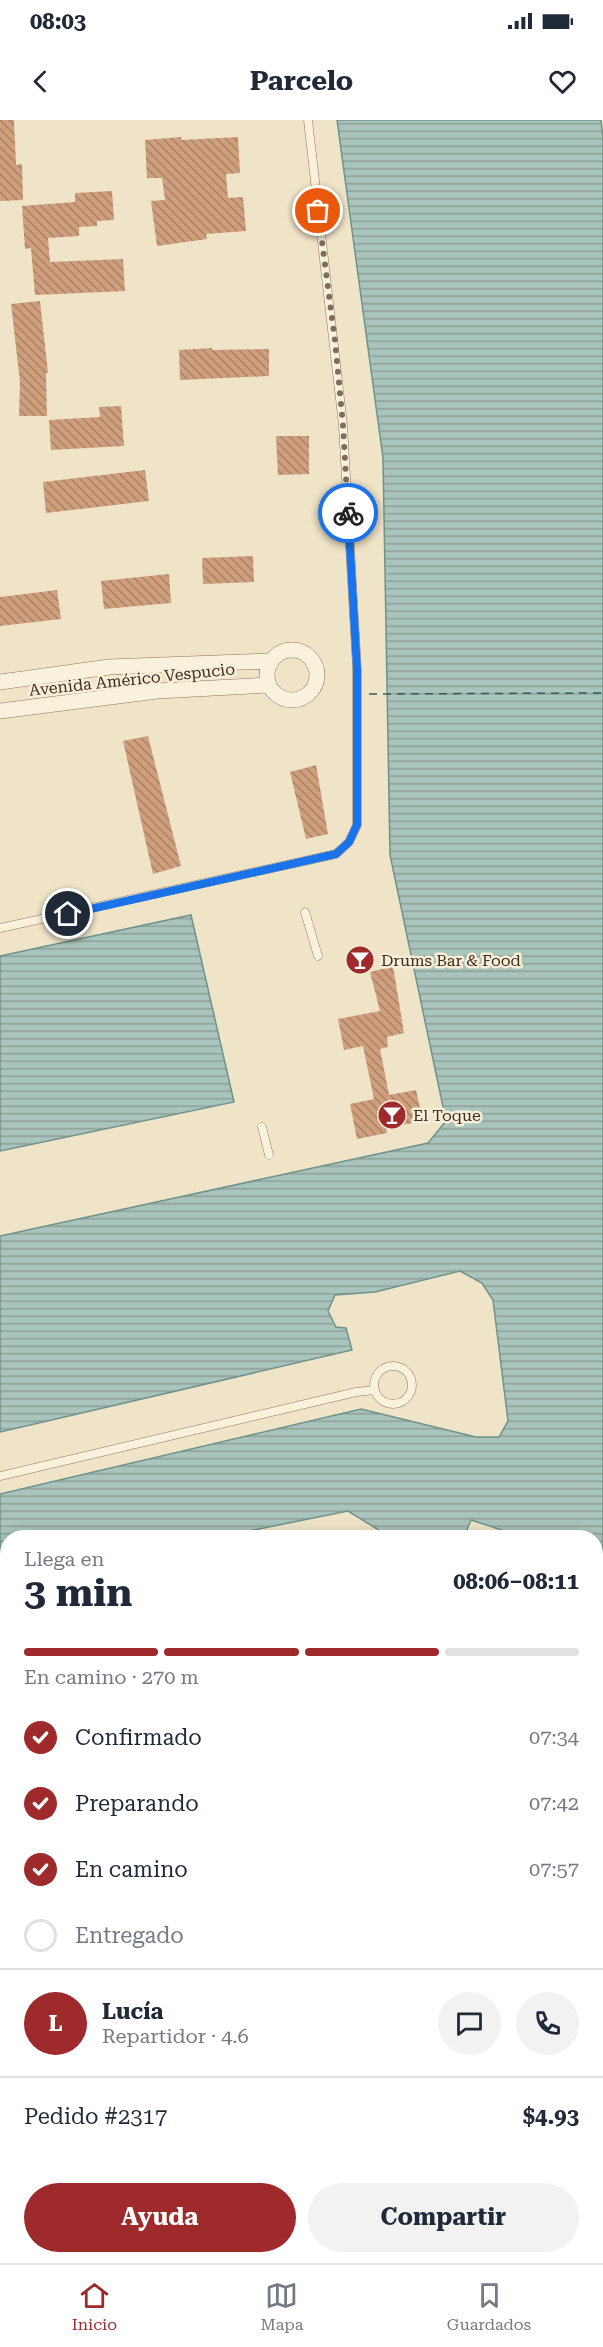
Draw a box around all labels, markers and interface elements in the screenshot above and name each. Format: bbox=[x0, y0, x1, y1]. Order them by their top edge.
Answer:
text: 08:03 bbox=[30, 9, 86, 34]
icon: back bbox=[24, 65, 57, 98]
text: Parcelo bbox=[250, 65, 353, 97]
icon: heart bbox=[546, 65, 579, 98]
pin bbox=[292, 185, 343, 236]
icon: bag bbox=[301, 194, 334, 227]
courier bbox=[318, 483, 378, 543]
icon: bike bbox=[332, 497, 365, 530]
street label: Avenida Américo Vespucio bbox=[28, 659, 236, 700]
pin bbox=[42, 888, 93, 939]
icon: home bbox=[51, 897, 84, 930]
bar icon: Drums Bar & Food bbox=[344, 944, 376, 976]
place label: Drums Bar & Food bbox=[381, 951, 521, 970]
bar icon: El Toque bbox=[376, 1099, 408, 1131]
place label: El Toque bbox=[413, 1106, 481, 1125]
text: Llega en bbox=[24, 1547, 104, 1571]
text: 08:06–08:11 bbox=[453, 1569, 579, 1594]
text: 3 min bbox=[24, 1570, 132, 1616]
text: En camino · 270 m bbox=[24, 1665, 199, 1689]
icon: check bbox=[24, 1721, 57, 1754]
text: Confirmado bbox=[75, 1725, 202, 1750]
text: 07:34 bbox=[529, 1725, 579, 1749]
icon: check bbox=[24, 1787, 57, 1820]
text: Preparando bbox=[75, 1791, 199, 1816]
text: 07:42 bbox=[529, 1791, 579, 1815]
icon: check bbox=[24, 1853, 57, 1886]
text: En camino bbox=[75, 1857, 188, 1882]
text: 07:57 bbox=[529, 1857, 579, 1881]
text: Entregado bbox=[75, 1923, 184, 1948]
button: chat bbox=[438, 1992, 501, 2055]
button: phone bbox=[516, 1992, 579, 2055]
text: Lucía bbox=[102, 1999, 163, 2024]
text: L bbox=[48, 2011, 63, 2036]
text: Repartidor · 4.6 bbox=[102, 2024, 249, 2048]
text: Pedido #2317 bbox=[24, 2104, 167, 2129]
text: $4.93 bbox=[523, 2104, 579, 2129]
button: Ayuda bbox=[24, 2183, 296, 2252]
button: Compartir bbox=[308, 2183, 579, 2252]
tab: Inicio bbox=[72, 2279, 117, 2334]
tab: Mapa bbox=[261, 2279, 303, 2334]
tab: Guardados bbox=[447, 2279, 531, 2334]

